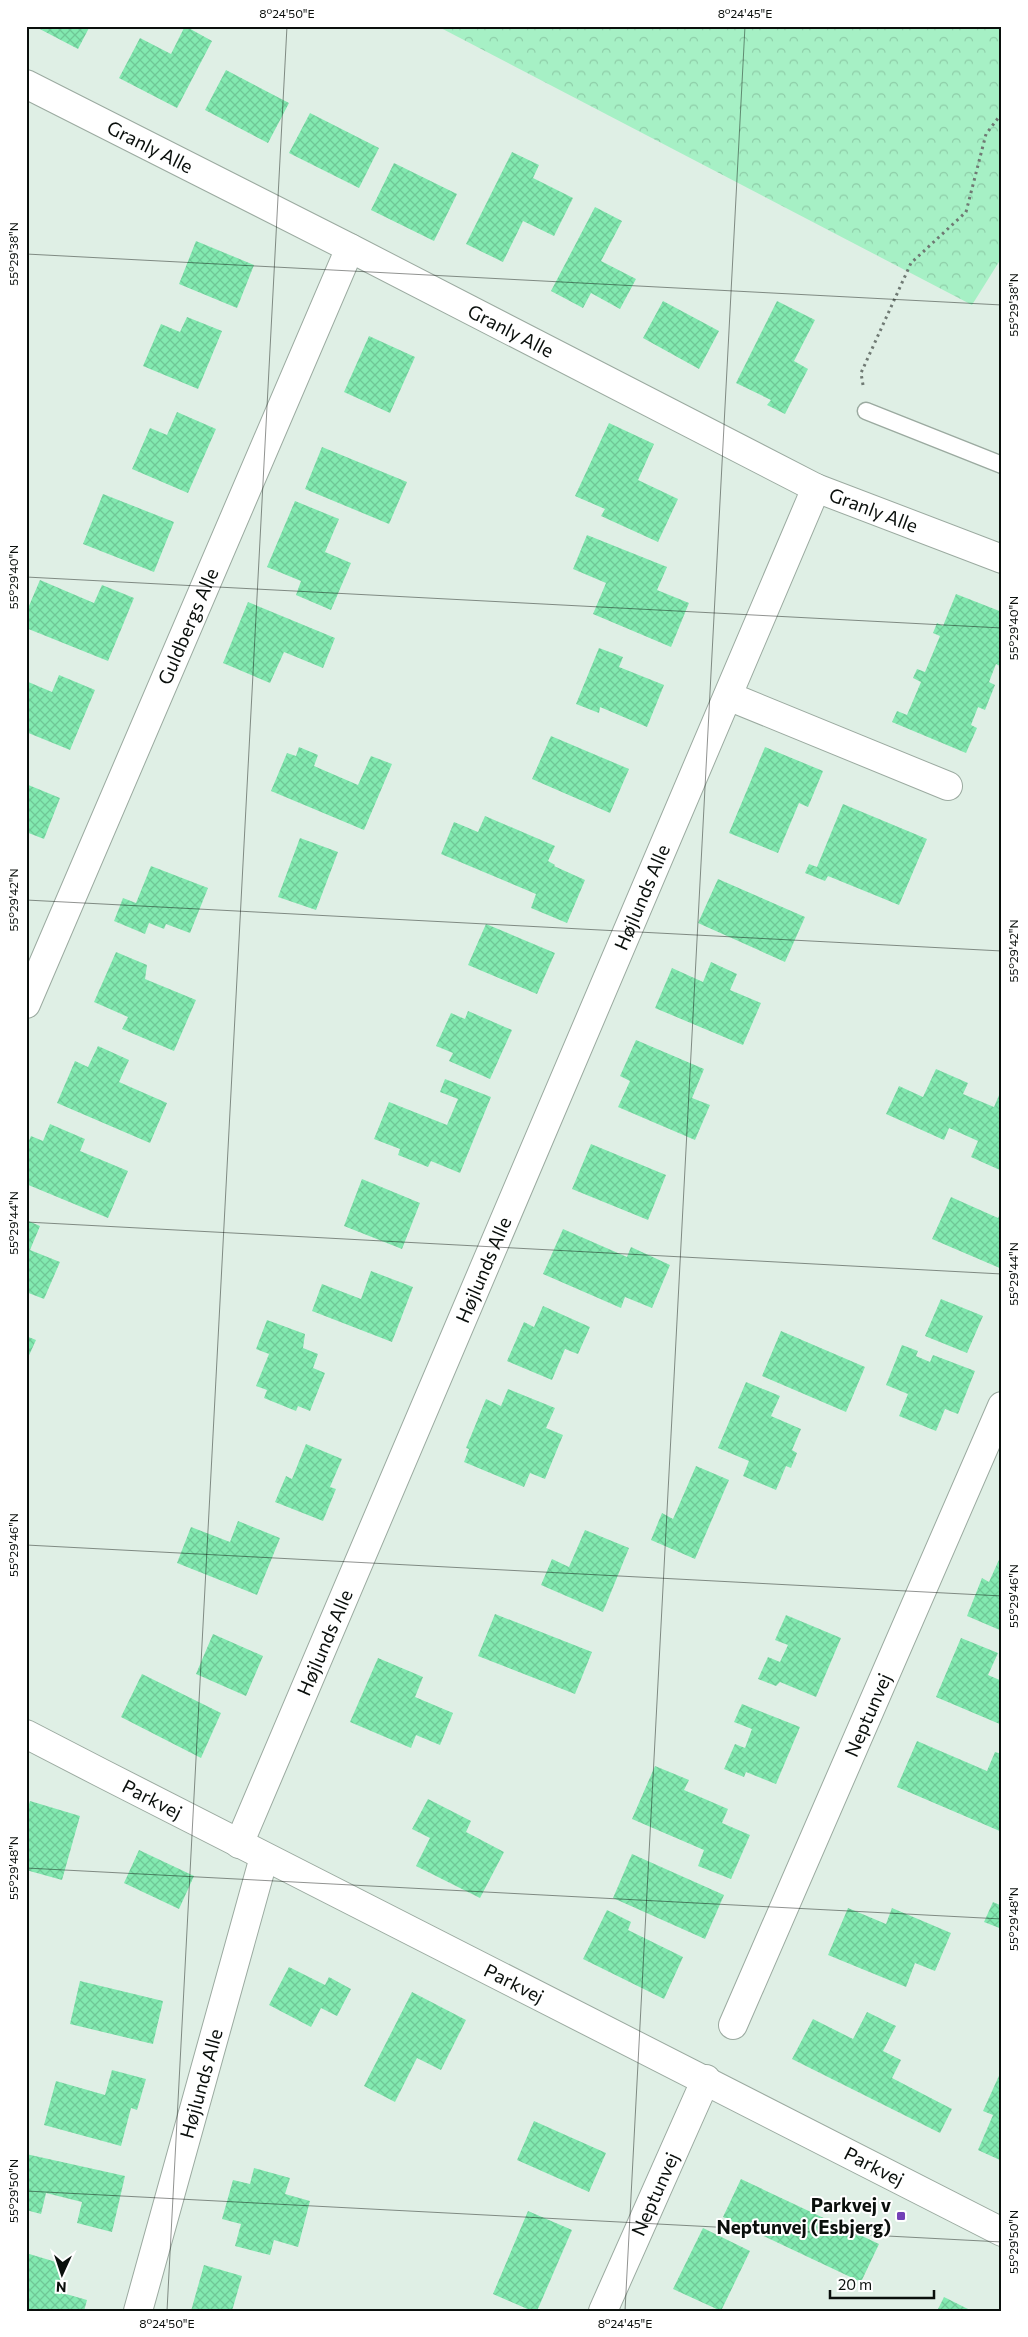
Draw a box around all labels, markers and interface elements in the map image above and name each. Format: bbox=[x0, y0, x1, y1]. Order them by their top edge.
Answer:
text: 8°24'50"E bbox=[259, 6, 315, 20]
text: 8°24'45"E bbox=[718, 6, 772, 20]
street label: Granly Alle bbox=[103, 115, 197, 178]
text: 55°29'38"N bbox=[6, 222, 20, 286]
text: 55°29'38"N bbox=[1006, 273, 1020, 337]
street label: Granly Alle bbox=[464, 299, 558, 362]
street label: Granly Alle bbox=[826, 482, 921, 537]
text: 55°29'40"N bbox=[6, 545, 20, 609]
street label: Guldbergs Alle bbox=[152, 564, 223, 688]
text: 55°29'40"N bbox=[1006, 596, 1020, 660]
street label: Højlunds Alle bbox=[609, 841, 674, 953]
text: 55°29'42"N bbox=[6, 869, 20, 931]
text: 55°29'42"N bbox=[1006, 920, 1020, 982]
text: 55°29'44"N bbox=[6, 1191, 20, 1255]
street label: Højlunds Alle bbox=[450, 1213, 516, 1326]
text: 55°29'44"N bbox=[1006, 1242, 1020, 1306]
text: 55°29'46"N bbox=[6, 1513, 20, 1577]
text: 55°29'46"N bbox=[1006, 1564, 1020, 1628]
street label: Højlunds Alle bbox=[292, 1586, 357, 1699]
street label: Neptunvej bbox=[839, 1669, 896, 1760]
street label: Parkvej bbox=[119, 1774, 186, 1824]
text: 55°29'48"N bbox=[6, 1836, 20, 1900]
text: 55°29'48"N bbox=[1006, 1887, 1020, 1951]
street label: Parkvej bbox=[480, 1958, 548, 2008]
street label: Højlunds Alle bbox=[174, 2026, 227, 2141]
street label: Parkvej bbox=[841, 2141, 908, 2191]
street label: Neptunvej bbox=[626, 2149, 683, 2239]
text: 55°29'50"N bbox=[6, 2159, 20, 2223]
place label: Parkvej v Neptunvej (Esbjerg) bbox=[717, 2193, 892, 2238]
marker: Parkvej v Neptunvej (Esbjerg) bbox=[895, 2210, 907, 2222]
text: 55°29'50"N bbox=[1006, 2210, 1020, 2274]
north arrow bbox=[38, 2250, 88, 2300]
scale bar bbox=[830, 2267, 934, 2299]
text: 20 m bbox=[838, 2275, 872, 2293]
text: N bbox=[56, 2279, 67, 2296]
text: 8°24'50"E bbox=[139, 2316, 195, 2330]
text: 8°24'45"E bbox=[598, 2316, 652, 2330]

